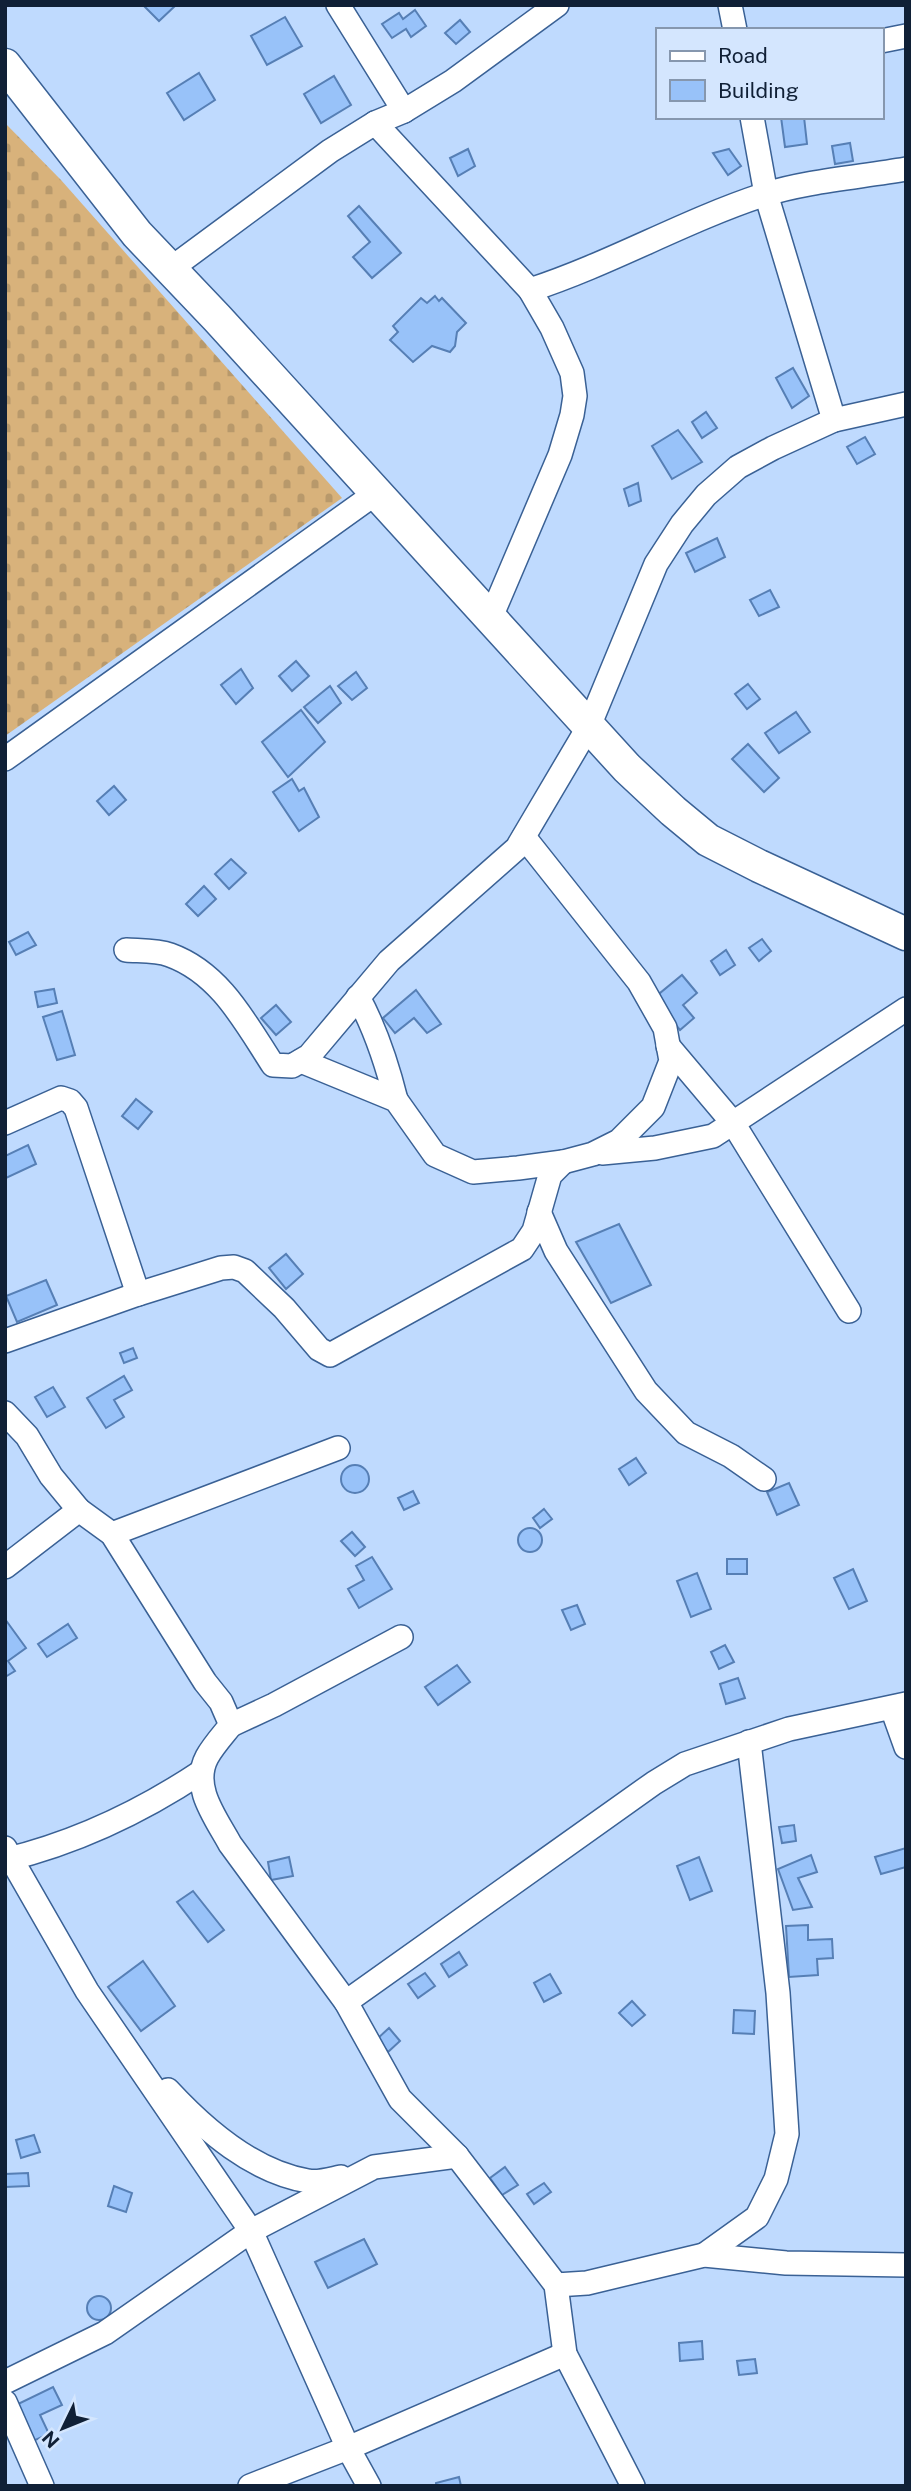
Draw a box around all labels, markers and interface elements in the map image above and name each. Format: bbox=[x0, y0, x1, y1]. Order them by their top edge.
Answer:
legend bbox=[656, 28, 883, 119]
text: Road bbox=[718, 43, 768, 68]
text: Building bbox=[718, 78, 799, 103]
north arrow bbox=[28, 2393, 98, 2463]
text: N bbox=[37, 2427, 64, 2453]

